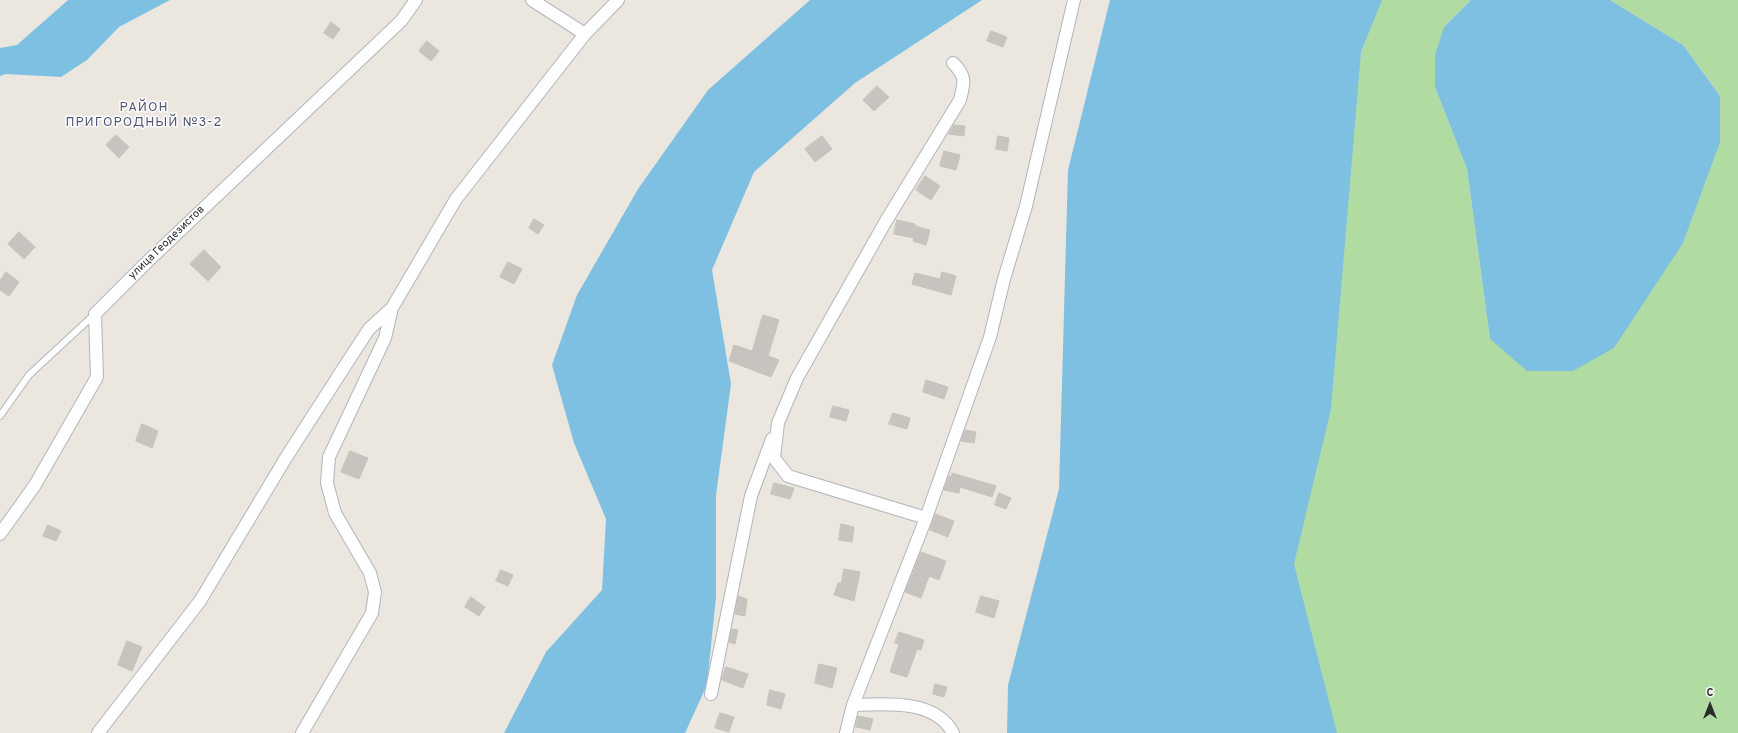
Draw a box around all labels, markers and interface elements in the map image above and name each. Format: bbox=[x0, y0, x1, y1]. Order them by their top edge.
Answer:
district label: РАЙОН ПРИГОРОДНЫЙ №3-2 bbox=[65, 100, 223, 131]
street label: улица Геодезистов bbox=[126, 203, 208, 283]
north arrow bbox=[1690, 685, 1730, 725]
text: С bbox=[1706, 686, 1714, 700]

